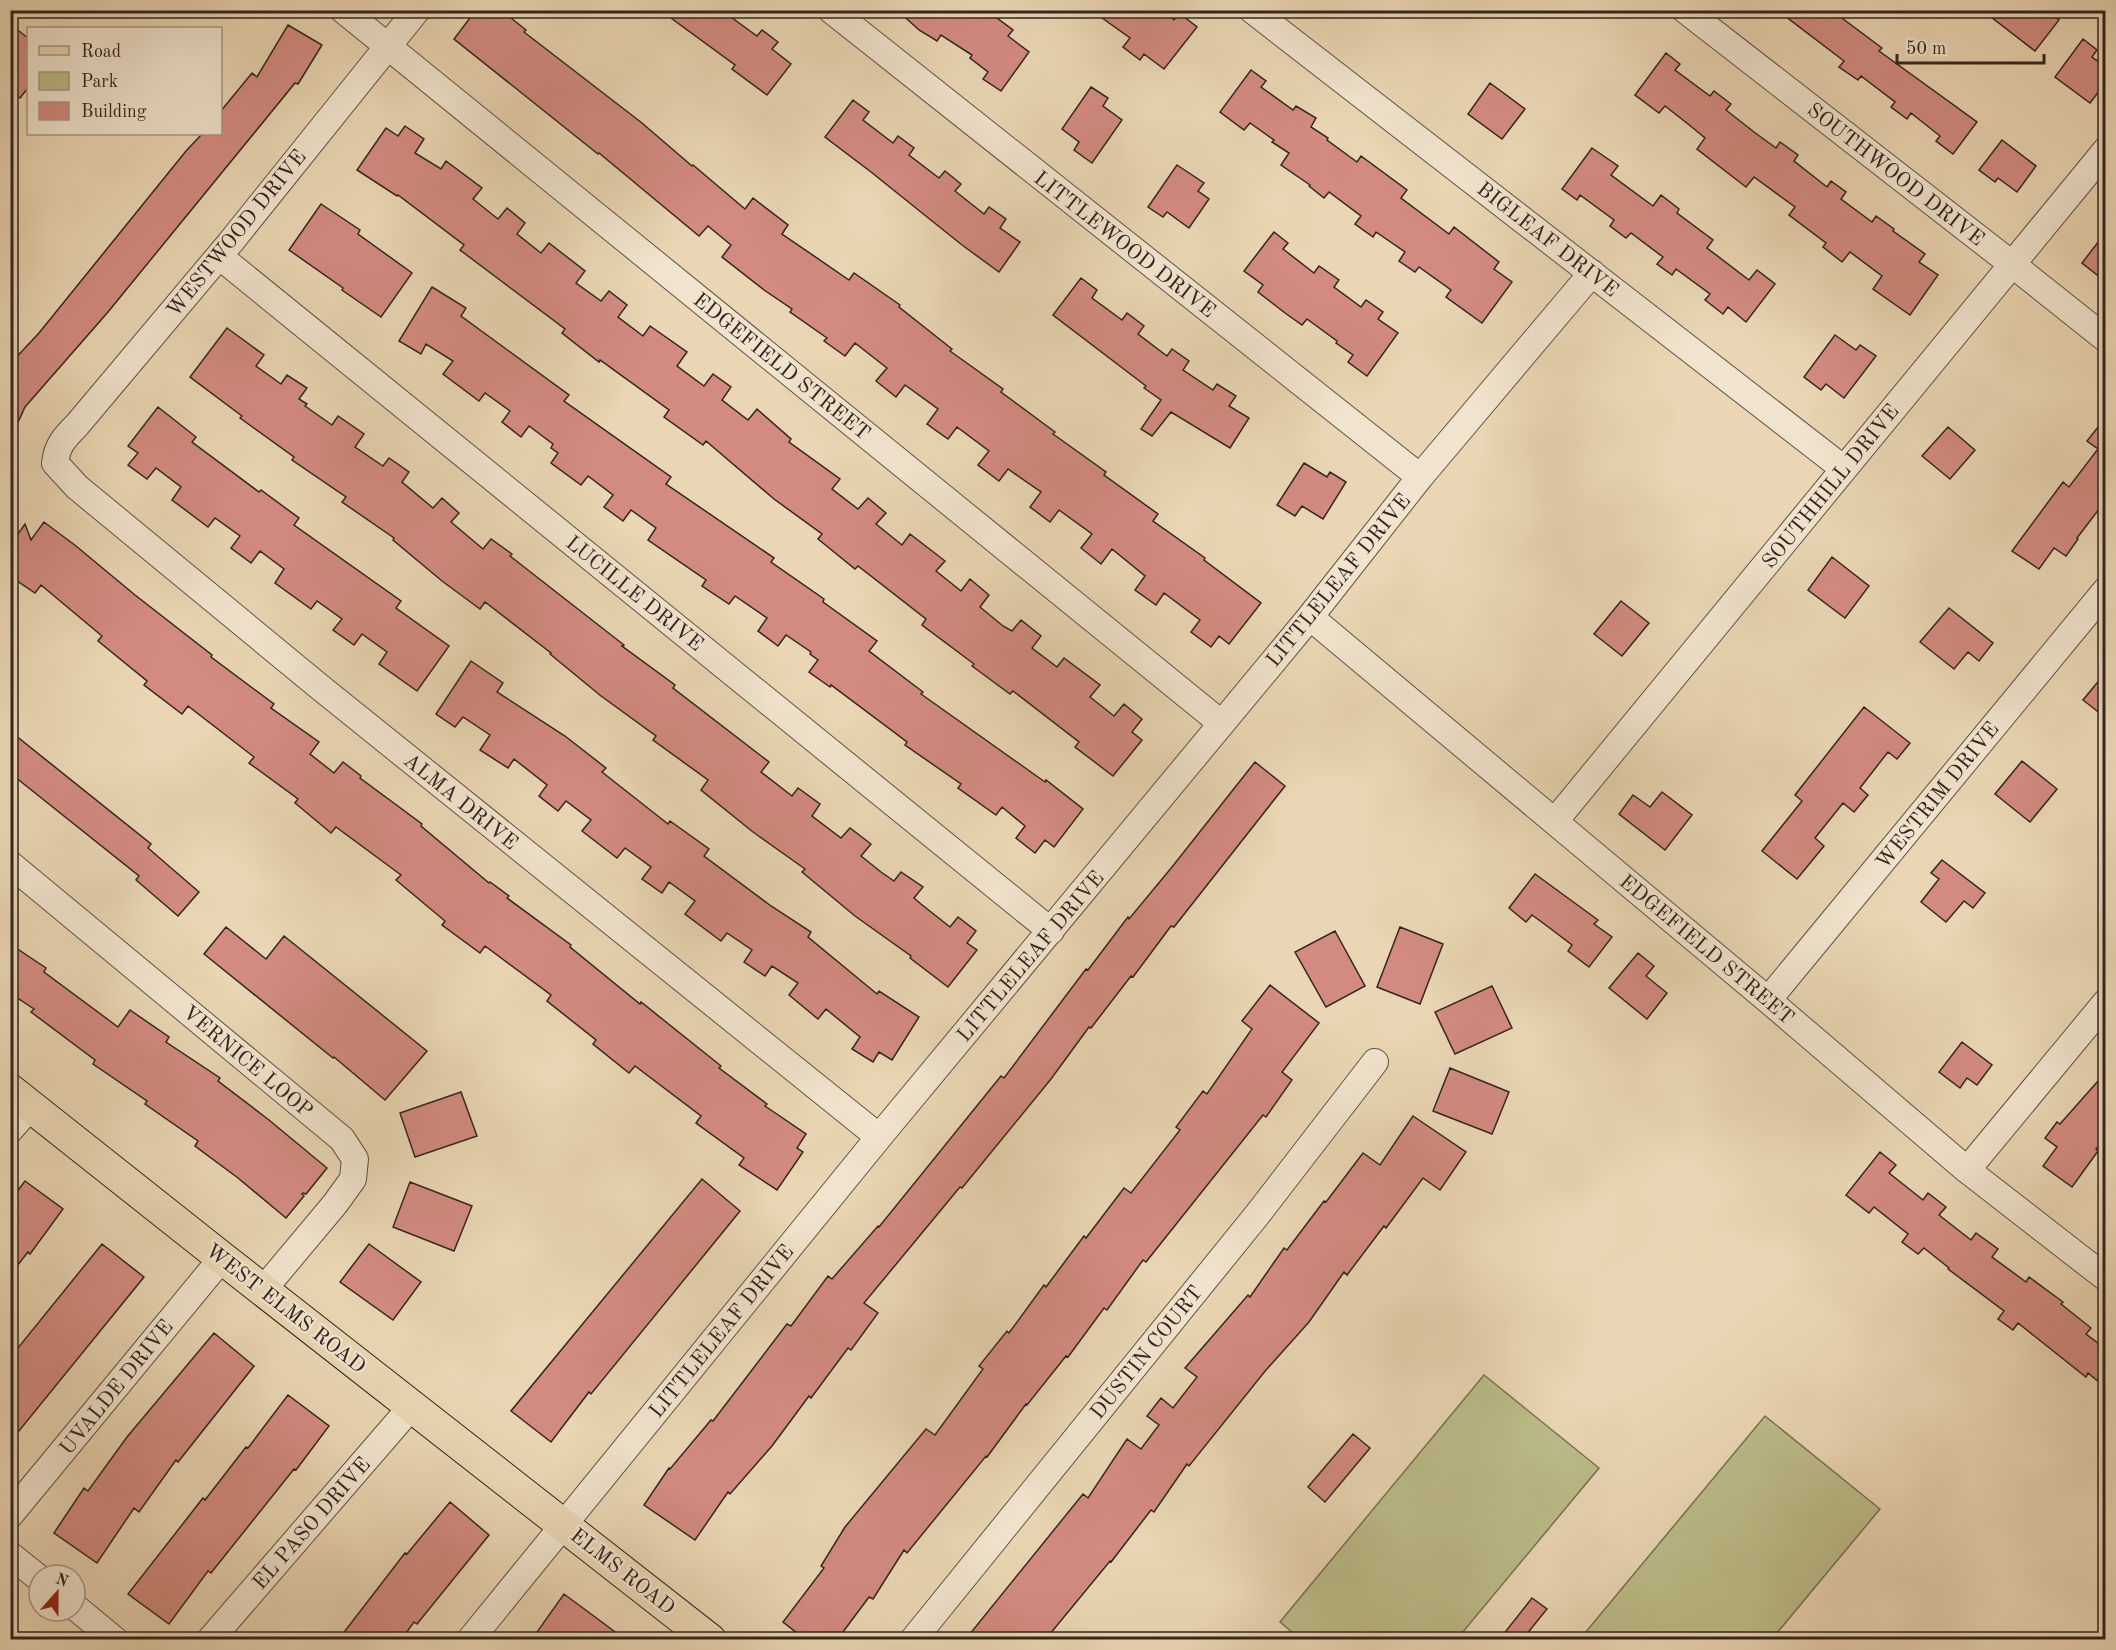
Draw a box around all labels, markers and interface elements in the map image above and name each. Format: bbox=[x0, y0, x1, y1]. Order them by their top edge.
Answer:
legend bbox=[27, 27, 222, 135]
scale bar bbox=[1897, 27, 2044, 65]
text: 50 m bbox=[1906, 40, 1946, 58]
text: Road bbox=[81, 43, 121, 61]
text: Park bbox=[81, 73, 118, 91]
street label: SOUTHWOOD DRIVE bbox=[1803, 100, 1988, 251]
text: Building bbox=[81, 103, 147, 121]
street label: WESTWOOD DRIVE bbox=[164, 146, 311, 321]
street label: LITTLEWOOD DRIVE bbox=[1029, 168, 1219, 322]
street label: BIGLEAF DRIVE bbox=[1472, 179, 1622, 302]
street label: EDGEFIELD STREET bbox=[689, 290, 873, 445]
street label: SOUTHHILL DRIVE bbox=[1759, 401, 1904, 573]
street label: LITTLELEAF DRIVE bbox=[1263, 490, 1415, 671]
street label: LUCILLE DRIVE bbox=[561, 533, 707, 656]
street label: WESTRIM DRIVE bbox=[1873, 719, 2004, 873]
street label: ALMA DRIVE bbox=[399, 750, 521, 854]
street label: LITTLELEAF DRIVE bbox=[954, 867, 1109, 1046]
street label: EDGEFIELD STREET bbox=[1615, 871, 1797, 1029]
street label: VERNICE LOOP bbox=[178, 1002, 316, 1122]
street label: WEST ELMS ROAD bbox=[201, 1240, 369, 1378]
street label: LITTLELEAF DRIVE bbox=[646, 1241, 798, 1422]
street label: DUSTIN COURT bbox=[1087, 1282, 1207, 1424]
street label: UVALDE DRIVE bbox=[57, 1317, 178, 1459]
street label: EL PASO DRIVE bbox=[249, 1454, 375, 1594]
street label: ELMS ROAD bbox=[566, 1525, 678, 1619]
north arrow bbox=[27, 1563, 87, 1623]
text: N bbox=[53, 1571, 71, 1591]

